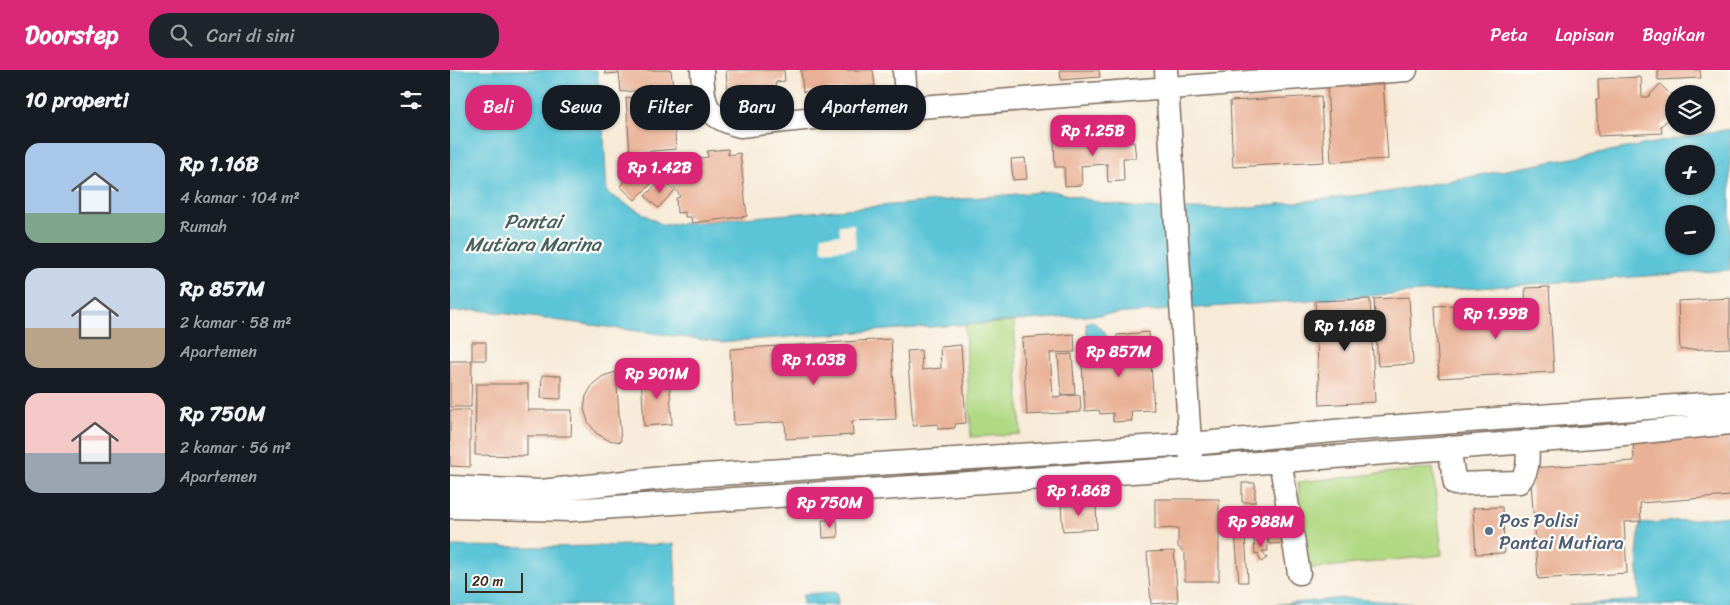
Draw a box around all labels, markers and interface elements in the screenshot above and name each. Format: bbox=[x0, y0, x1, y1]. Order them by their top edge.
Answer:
search box bbox=[149, 13, 499, 58]
text: Doorstep bbox=[25, 14, 119, 56]
text: Cari di sini bbox=[207, 19, 295, 52]
text: Peta bbox=[1490, 19, 1527, 51]
text: Lapisan bbox=[1555, 19, 1614, 51]
text: Bagikan bbox=[1642, 19, 1705, 51]
icon: search bbox=[167, 21, 195, 49]
text: 10 properti bbox=[25, 81, 129, 119]
chip: Beli bbox=[465, 85, 532, 130]
chip: Sewa bbox=[542, 85, 620, 130]
chip: Filter bbox=[630, 85, 710, 130]
chip: Baru bbox=[720, 85, 794, 130]
chip: Apartemen bbox=[804, 85, 926, 130]
map controls bbox=[1665, 85, 1715, 255]
button: layers bbox=[1665, 85, 1715, 135]
icon: filters bbox=[397, 86, 425, 114]
pin: Rp 1.25B bbox=[1041, 114, 1145, 157]
text: Rp 1.25B bbox=[1061, 116, 1125, 145]
text: Rp 1.16B bbox=[180, 145, 259, 183]
button: + bbox=[1665, 145, 1715, 195]
pin: Rp 1.42B bbox=[608, 152, 712, 194]
text: Rp 1.42B bbox=[628, 153, 692, 182]
icon: home bbox=[65, 163, 125, 223]
text: 4 kamar · 104 m² bbox=[180, 183, 300, 212]
water label: Pantai Mutiara Marina bbox=[465, 204, 603, 262]
button: − bbox=[1665, 205, 1715, 255]
text: Rumah bbox=[180, 212, 227, 241]
text: Rp 857M bbox=[180, 270, 265, 308]
icon: home bbox=[65, 288, 125, 348]
pin: Rp 1.99B bbox=[1444, 298, 1548, 340]
text: Rp 1.99B bbox=[1464, 299, 1528, 328]
text: 2 kamar · 58 m² bbox=[180, 308, 292, 337]
pin: Rp 1.16B bbox=[1293, 310, 1397, 352]
text: Rp 1.16B bbox=[1315, 311, 1375, 340]
pin: Rp 857M bbox=[1073, 336, 1165, 378]
text: Apartemen bbox=[180, 337, 257, 366]
text: Rp 857M bbox=[1087, 337, 1151, 366]
pin: Rp 1.03B bbox=[762, 344, 866, 386]
text: Rp 1.03B bbox=[782, 345, 846, 374]
pin: Rp 901M bbox=[611, 358, 703, 400]
text: Rp 901M bbox=[626, 359, 688, 388]
text: Rp 750M bbox=[180, 395, 265, 433]
icon: home bbox=[65, 413, 125, 473]
text: 2 kamar · 56 m² bbox=[180, 433, 291, 462]
text: Apartemen bbox=[180, 462, 257, 491]
pin: Rp 1.86B bbox=[1027, 474, 1131, 517]
text: Rp 1.86B bbox=[1048, 476, 1110, 505]
pin: Rp 750M bbox=[784, 486, 876, 529]
text: Rp 750M bbox=[797, 488, 863, 517]
place label: Pos Polisi Pantai Mutiara bbox=[1499, 504, 1624, 559]
pin: Rp 988M bbox=[1215, 506, 1307, 548]
text: Rp 988M bbox=[1228, 507, 1294, 536]
marker: Pos Polisi Pantai Mutiara bbox=[1483, 525, 1495, 537]
text: 20 m bbox=[472, 569, 503, 594]
scale bar bbox=[465, 570, 522, 593]

